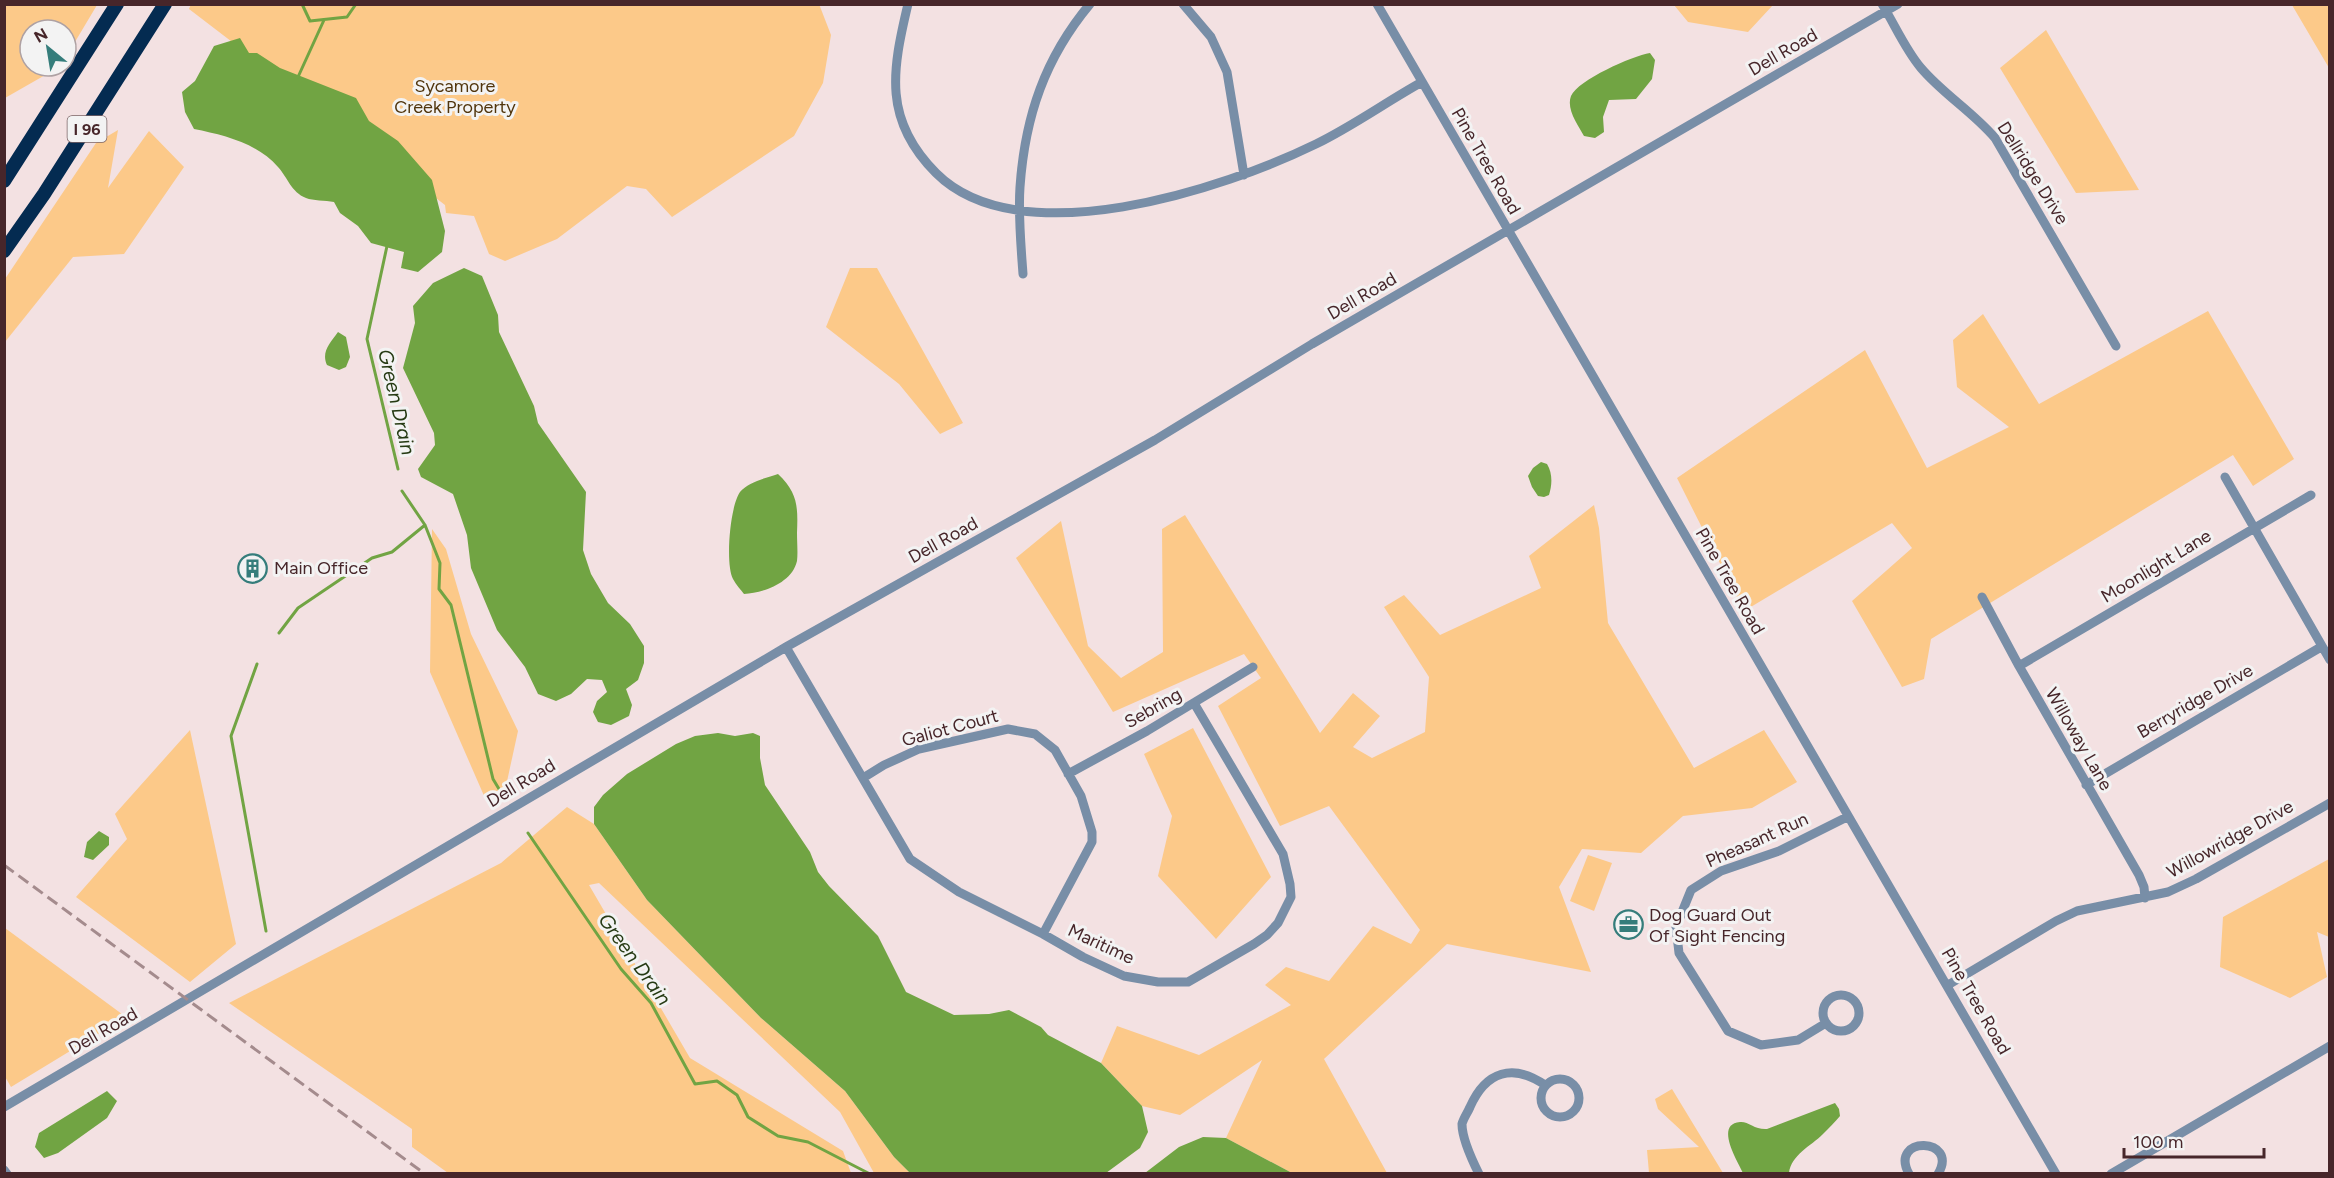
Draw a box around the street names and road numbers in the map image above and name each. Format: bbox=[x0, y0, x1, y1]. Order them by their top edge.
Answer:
street label: Dell Road bbox=[1745, 23, 1821, 81]
street label: Pine Tree Road bbox=[1447, 104, 1525, 218]
road number: I 96 bbox=[68, 116, 106, 142]
street label: Dellridge Drive bbox=[1993, 117, 2074, 229]
street label: Dell Road bbox=[1324, 267, 1400, 325]
street label: Dell Road bbox=[904, 512, 982, 568]
street label: Pine Tree Road bbox=[1691, 524, 1769, 638]
street label: Moonlight Lane bbox=[2097, 524, 2215, 608]
street label: Berryridge Drive bbox=[2133, 659, 2257, 743]
street label: Sebring bbox=[1121, 683, 1185, 733]
street label: Willoway Lane bbox=[2041, 684, 2117, 794]
street label: Galiot Court bbox=[899, 705, 1001, 751]
street label: Dell Road bbox=[483, 754, 559, 812]
street label: Willowridge Drive bbox=[2163, 795, 2297, 883]
street label: Pheasant Run bbox=[1702, 808, 1812, 872]
street label: Maritime bbox=[1064, 919, 1138, 969]
street label: Pine Tree Road bbox=[1937, 944, 2015, 1058]
street label: Dell Road bbox=[65, 1002, 141, 1060]

